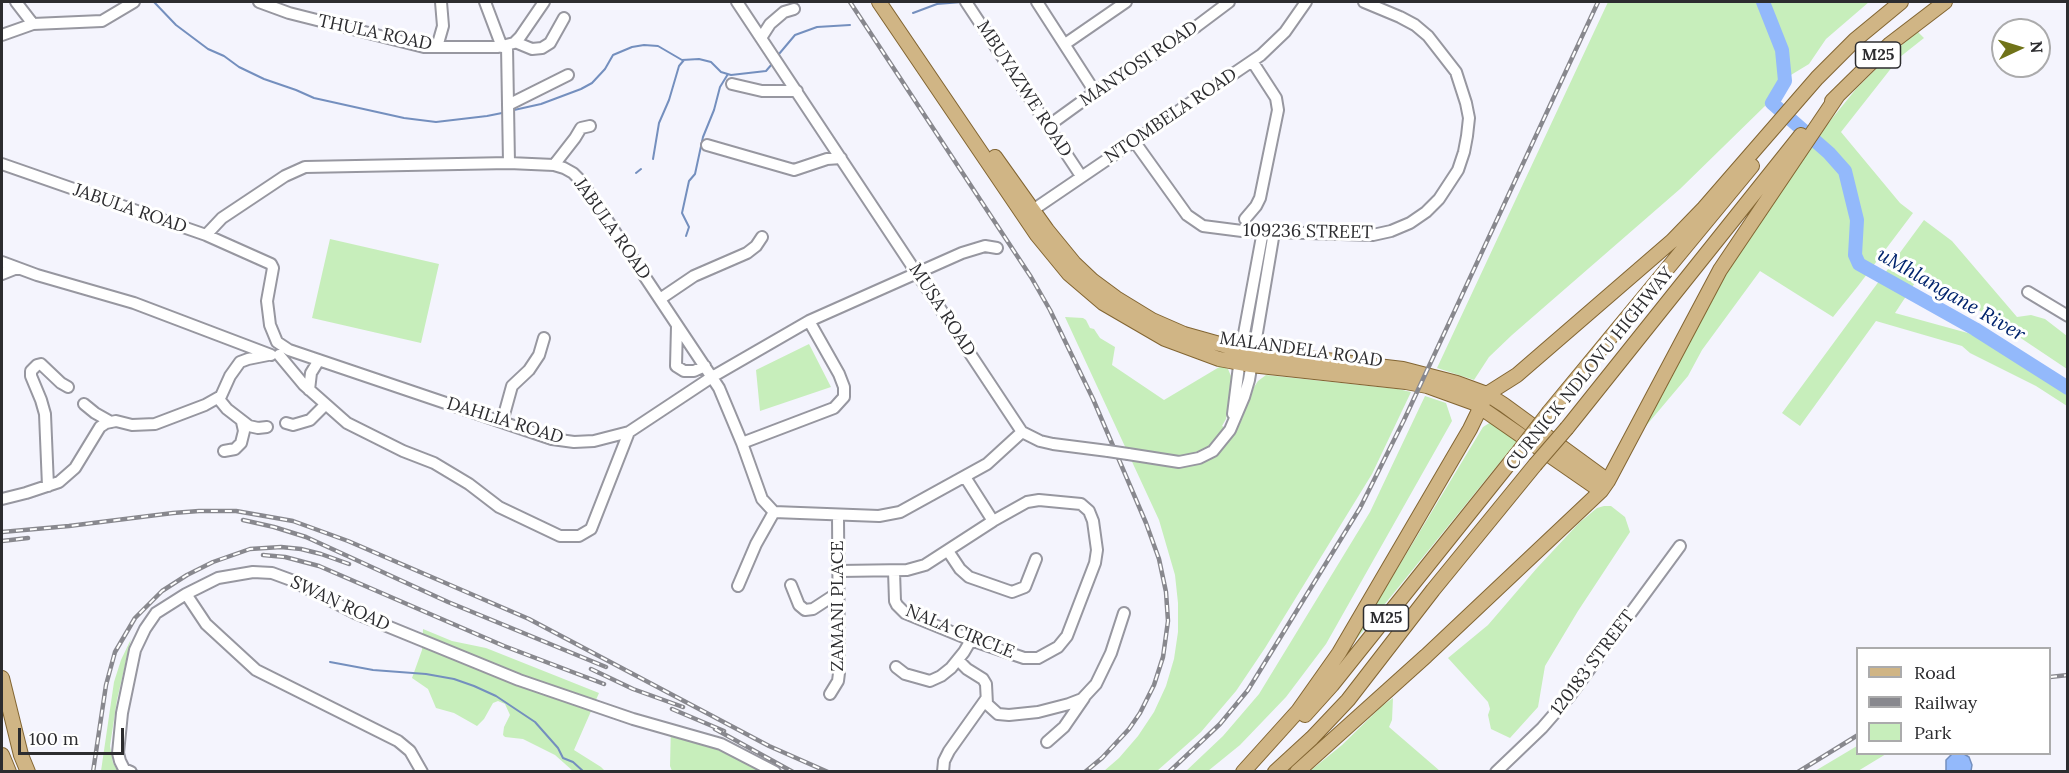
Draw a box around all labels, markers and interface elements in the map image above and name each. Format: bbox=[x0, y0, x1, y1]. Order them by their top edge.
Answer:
street label: THULA ROAD bbox=[316, 10, 434, 56]
street label: MBUYAZWE ROAD bbox=[972, 17, 1076, 161]
street label: MANYOSI ROAD bbox=[1076, 17, 1202, 111]
north arrow bbox=[1991, 18, 2051, 78]
text: N bbox=[2027, 40, 2047, 54]
road number: M25 bbox=[1856, 42, 1900, 68]
street label: NTOMBELA ROAD bbox=[1101, 64, 1241, 168]
street label: JABULA ROAD bbox=[569, 174, 655, 284]
street label: JABULA ROAD bbox=[70, 179, 190, 239]
street label: 109236 STREET bbox=[1243, 220, 1373, 244]
water label: uMhlangane River bbox=[1873, 243, 2029, 347]
street label: MUSA ROAD bbox=[904, 260, 980, 360]
street label: CURNICK NDLOVU HIGHWAY bbox=[1502, 263, 1678, 475]
street label: MALANDELA ROAD bbox=[1218, 328, 1384, 372]
street label: DAHLIA ROAD bbox=[444, 393, 566, 449]
street label: ZAMANI PLACE bbox=[827, 540, 849, 672]
street label: SWAN ROAD bbox=[287, 572, 393, 636]
street label: NALA CIRCLE bbox=[902, 600, 1018, 664]
road number: M25 bbox=[1364, 605, 1408, 631]
street label: 120183 STREET bbox=[1547, 606, 1639, 720]
legend bbox=[1856, 647, 2051, 755]
text: Road bbox=[1914, 661, 1956, 684]
text: Railway bbox=[1914, 691, 1977, 714]
scale bar bbox=[21, 716, 128, 754]
text: Park bbox=[1914, 721, 1951, 744]
text: 100 m bbox=[29, 727, 79, 750]

